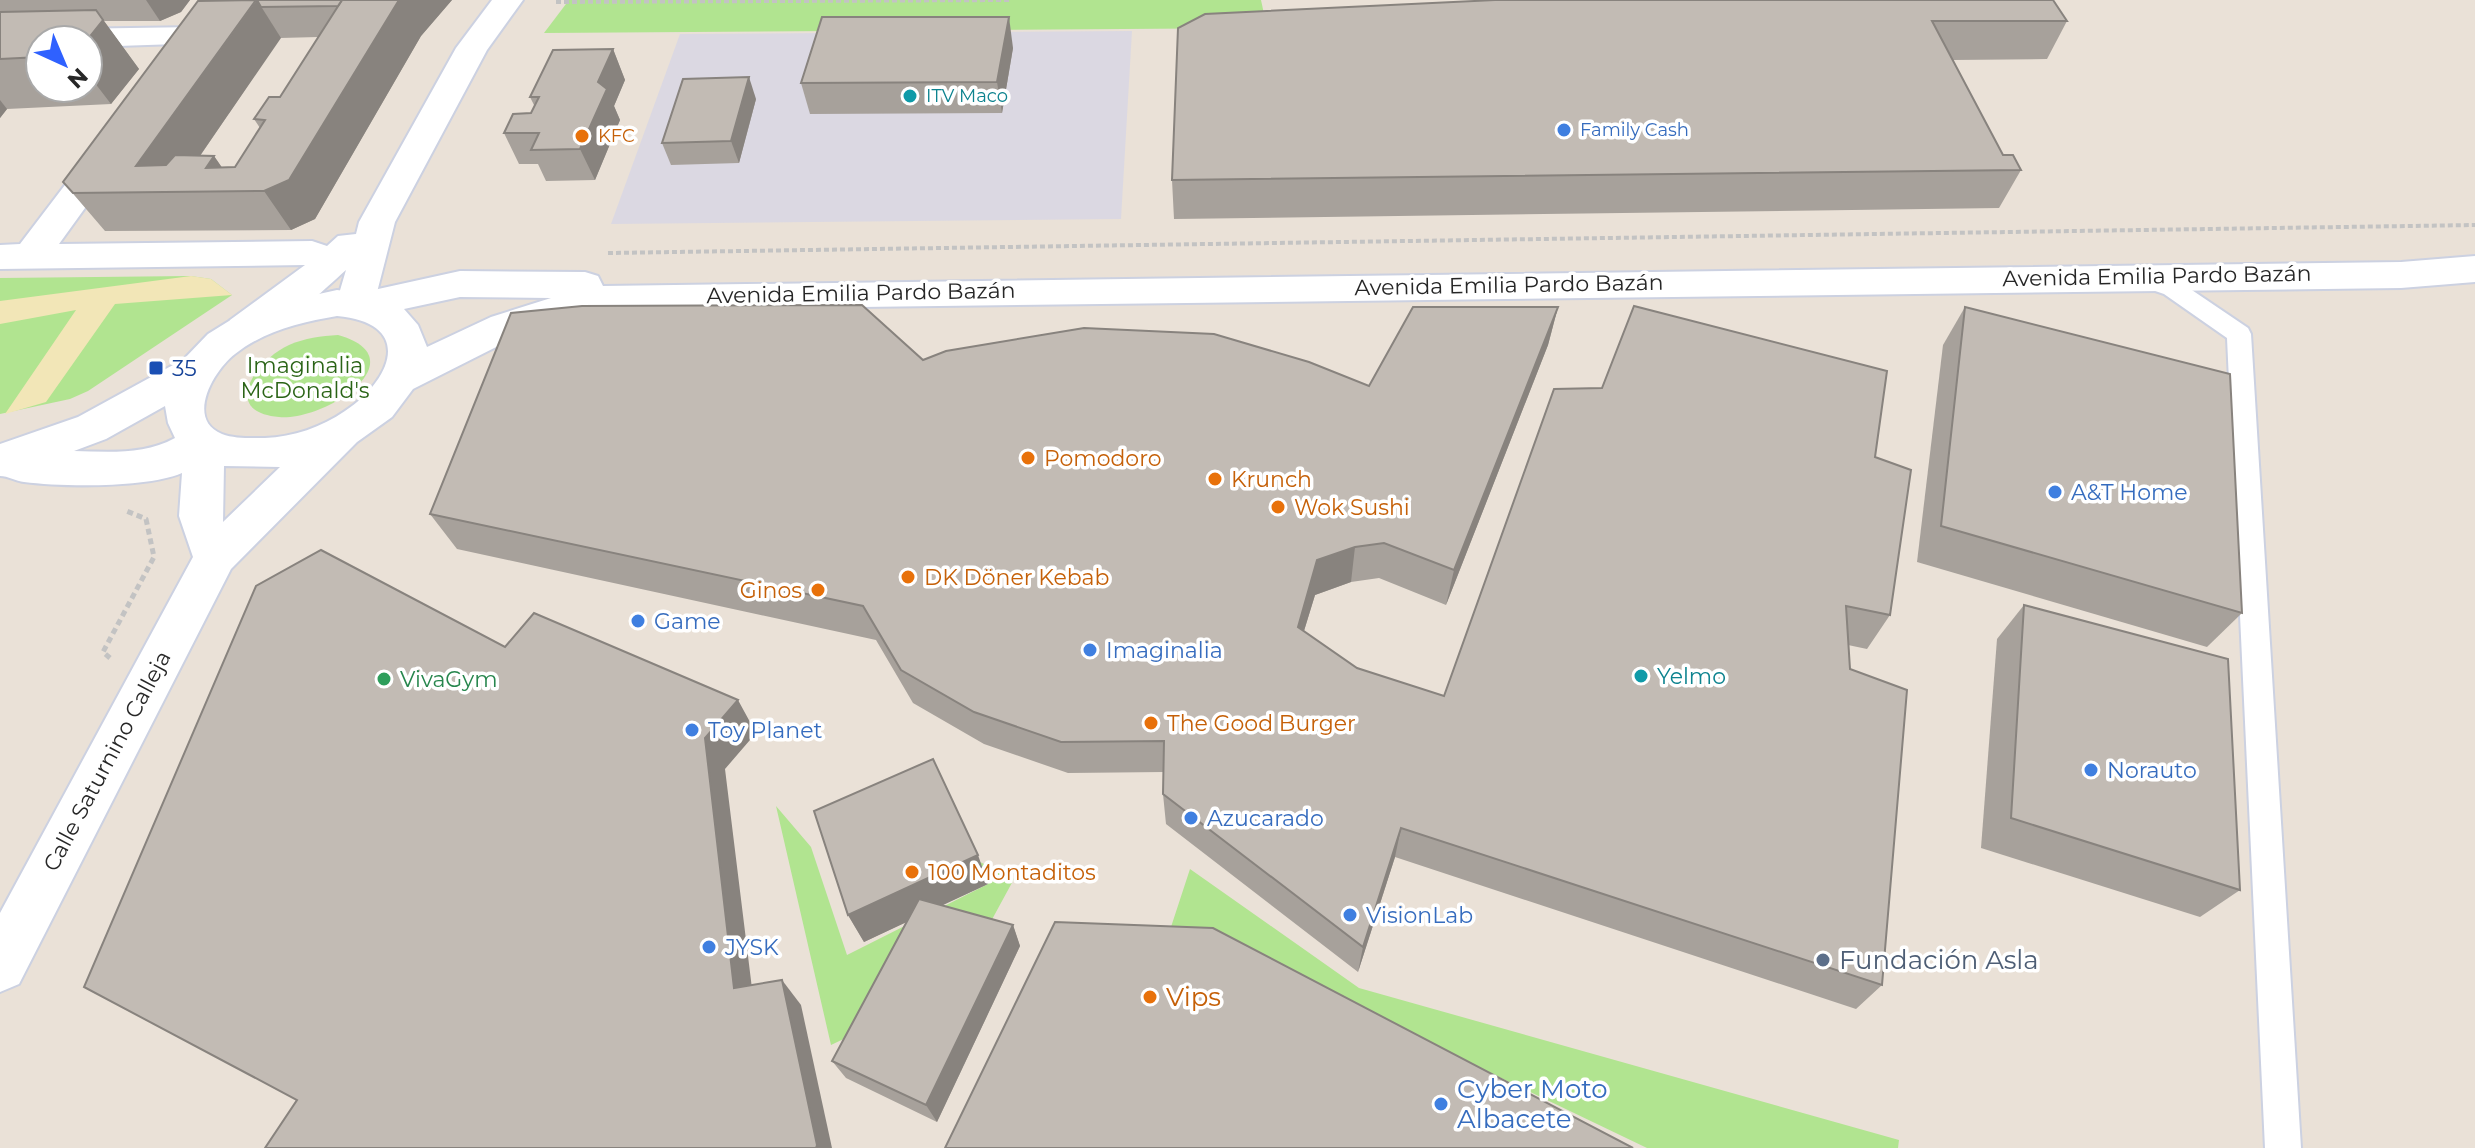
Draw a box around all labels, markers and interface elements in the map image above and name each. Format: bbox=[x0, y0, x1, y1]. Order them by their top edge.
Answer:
north arrow bbox=[24, 24, 104, 104]
text: N bbox=[62, 62, 93, 94]
place label: ITV Maco bbox=[926, 85, 1008, 107]
marker: ITV Maco bbox=[901, 87, 919, 105]
place label: Family Cash bbox=[1580, 119, 1689, 141]
marker: Family Cash bbox=[1555, 121, 1573, 139]
place label: KFC bbox=[598, 125, 635, 147]
marker: KFC bbox=[573, 127, 591, 145]
street label: Avenida Emilia Pardo Bazán bbox=[2002, 260, 2312, 292]
street label: Avenida Emilia Pardo Bazán bbox=[1354, 269, 1664, 301]
street label: Avenida Emilia Pardo Bazán bbox=[706, 277, 1016, 309]
park label: Imaginalia McDonald's bbox=[240, 352, 370, 404]
place label: 35 bbox=[172, 355, 197, 382]
marker: 35 bbox=[147, 359, 165, 377]
place label: Pomodoro bbox=[1044, 445, 1162, 472]
marker: Pomodoro bbox=[1019, 449, 1037, 467]
place label: Krunch bbox=[1231, 466, 1312, 493]
marker: Krunch bbox=[1206, 470, 1224, 488]
place label: A&T Home bbox=[2071, 479, 2188, 506]
marker: A&T Home bbox=[2046, 483, 2064, 501]
place label: Wok Sushi bbox=[1294, 494, 1410, 521]
marker: Wok Sushi bbox=[1269, 498, 1287, 516]
place label: DK Döner Kebab bbox=[924, 564, 1109, 591]
marker: DK Döner Kebab bbox=[899, 568, 917, 586]
place label: Ginos bbox=[740, 577, 802, 604]
marker: Ginos bbox=[809, 581, 827, 599]
place label: Game bbox=[654, 608, 721, 635]
marker: Game bbox=[629, 612, 647, 630]
place label: Imaginalia bbox=[1106, 637, 1223, 664]
marker: Imaginalia bbox=[1081, 641, 1099, 659]
street label: Calle Saturnino Calleja bbox=[37, 646, 177, 876]
place label: Yelmo bbox=[1657, 663, 1726, 690]
place label: VivaGym bbox=[400, 666, 498, 693]
marker: Yelmo bbox=[1632, 667, 1650, 685]
marker: VivaGym bbox=[375, 670, 393, 688]
place label: The Good Burger bbox=[1167, 710, 1356, 737]
marker: The Good Burger bbox=[1142, 714, 1160, 732]
place label: Toy Planet bbox=[708, 717, 822, 744]
marker: Toy Planet bbox=[683, 721, 701, 739]
place label: Norauto bbox=[2107, 757, 2197, 784]
marker: Norauto bbox=[2082, 761, 2100, 779]
place label: Azucarado bbox=[1207, 805, 1324, 832]
marker: Azucarado bbox=[1182, 809, 1200, 827]
place label: 100 Montaditos bbox=[928, 859, 1096, 886]
marker: 100 Montaditos bbox=[903, 863, 921, 881]
place label: VisionLab bbox=[1366, 902, 1473, 929]
marker: VisionLab bbox=[1341, 906, 1359, 924]
place label: JYSK bbox=[724, 934, 779, 961]
marker: JYSK bbox=[700, 938, 718, 956]
place label: Fundación Asla bbox=[1839, 944, 2039, 976]
marker: Fundación Asla bbox=[1814, 951, 1832, 969]
place label: Vips bbox=[1166, 981, 1221, 1013]
marker: Vips bbox=[1141, 988, 1159, 1006]
place label: Cyber Moto Albacete bbox=[1457, 1073, 1608, 1135]
marker: Cyber Moto Albacete bbox=[1432, 1095, 1450, 1113]

